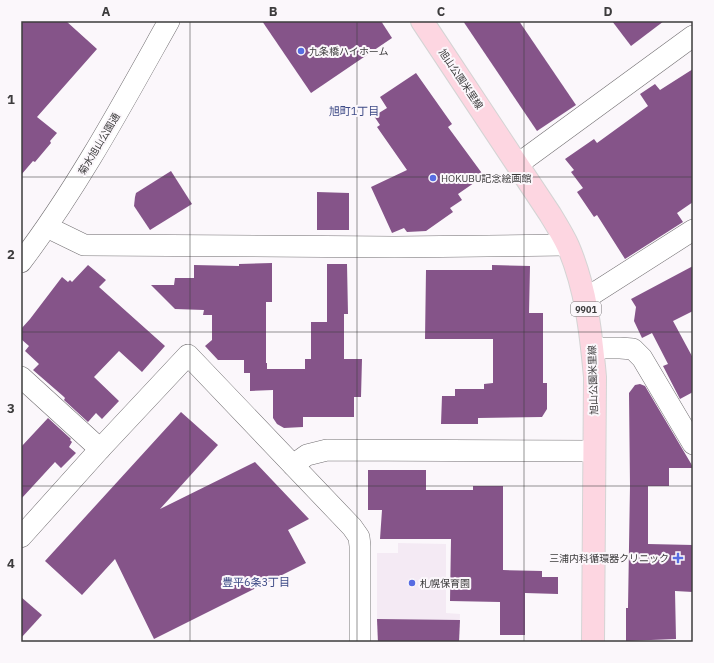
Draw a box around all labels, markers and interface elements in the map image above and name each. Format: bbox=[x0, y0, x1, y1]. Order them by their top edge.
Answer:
text: A bbox=[102, 3, 111, 20]
text: B bbox=[269, 3, 278, 20]
text: C bbox=[437, 3, 446, 20]
text: D bbox=[603, 3, 613, 20]
place label: 九条橋ハイホーム bbox=[309, 45, 389, 58]
marker: 九条橋ハイホーム bbox=[296, 46, 306, 56]
street label: 旭山公園米里線 bbox=[436, 46, 486, 112]
text: 1 bbox=[7, 91, 15, 108]
district label: 旭町1丁目 bbox=[329, 104, 379, 118]
street label: 菊水旭山公園通 bbox=[75, 111, 123, 177]
place label: HOKUBU記念絵画館 bbox=[441, 172, 532, 185]
marker: HOKUBU記念絵画館 bbox=[428, 173, 438, 183]
text: 2 bbox=[7, 246, 15, 263]
road number: 9901 bbox=[571, 302, 601, 316]
street label: 旭山公園米里線 bbox=[585, 345, 601, 415]
text: 3 bbox=[7, 400, 15, 417]
place label: 三浦内科循環器クリニック bbox=[549, 552, 669, 565]
marker: 三浦内科循環器クリニック bbox=[672, 552, 684, 564]
text: 4 bbox=[7, 555, 15, 572]
district label: 豊平6条3丁目 bbox=[222, 575, 290, 589]
place label: 札幌保育園 bbox=[420, 577, 470, 590]
marker: 札幌保育園 bbox=[407, 578, 417, 588]

